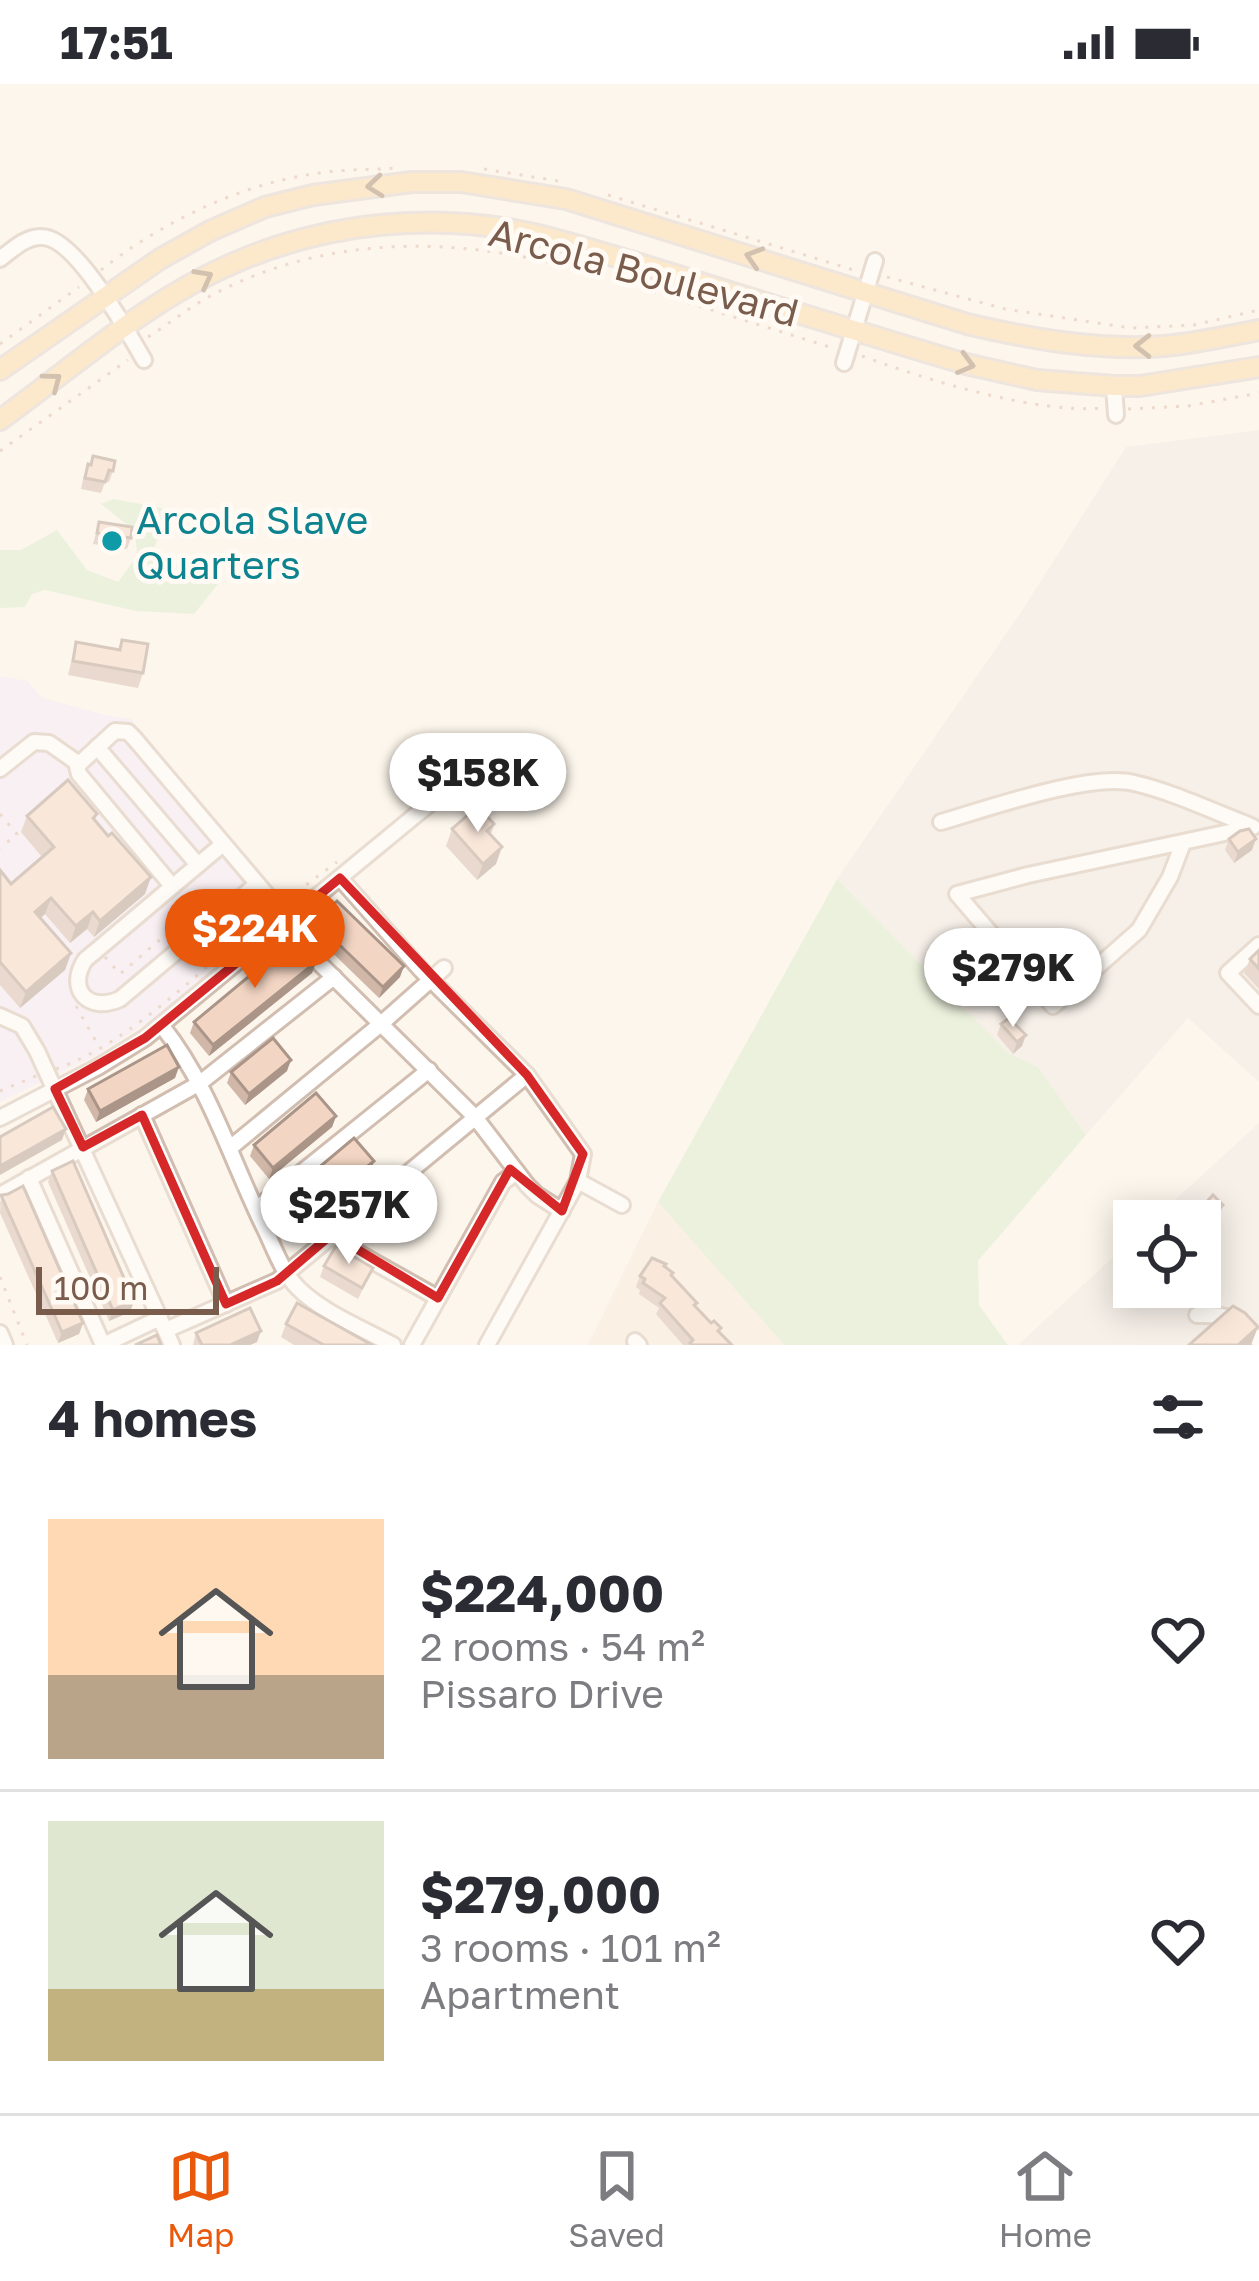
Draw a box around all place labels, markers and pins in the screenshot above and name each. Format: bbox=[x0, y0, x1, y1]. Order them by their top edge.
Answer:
place label: Arcola Slave Quarters bbox=[136, 496, 368, 588]
marker: Arcola Slave Quarters bbox=[99, 528, 125, 554]
pin: $158K bbox=[394, 733, 562, 835]
pin: $224K bbox=[171, 889, 339, 991]
pin: $279K bbox=[929, 928, 1097, 1030]
pin: $257K bbox=[265, 1165, 433, 1267]

